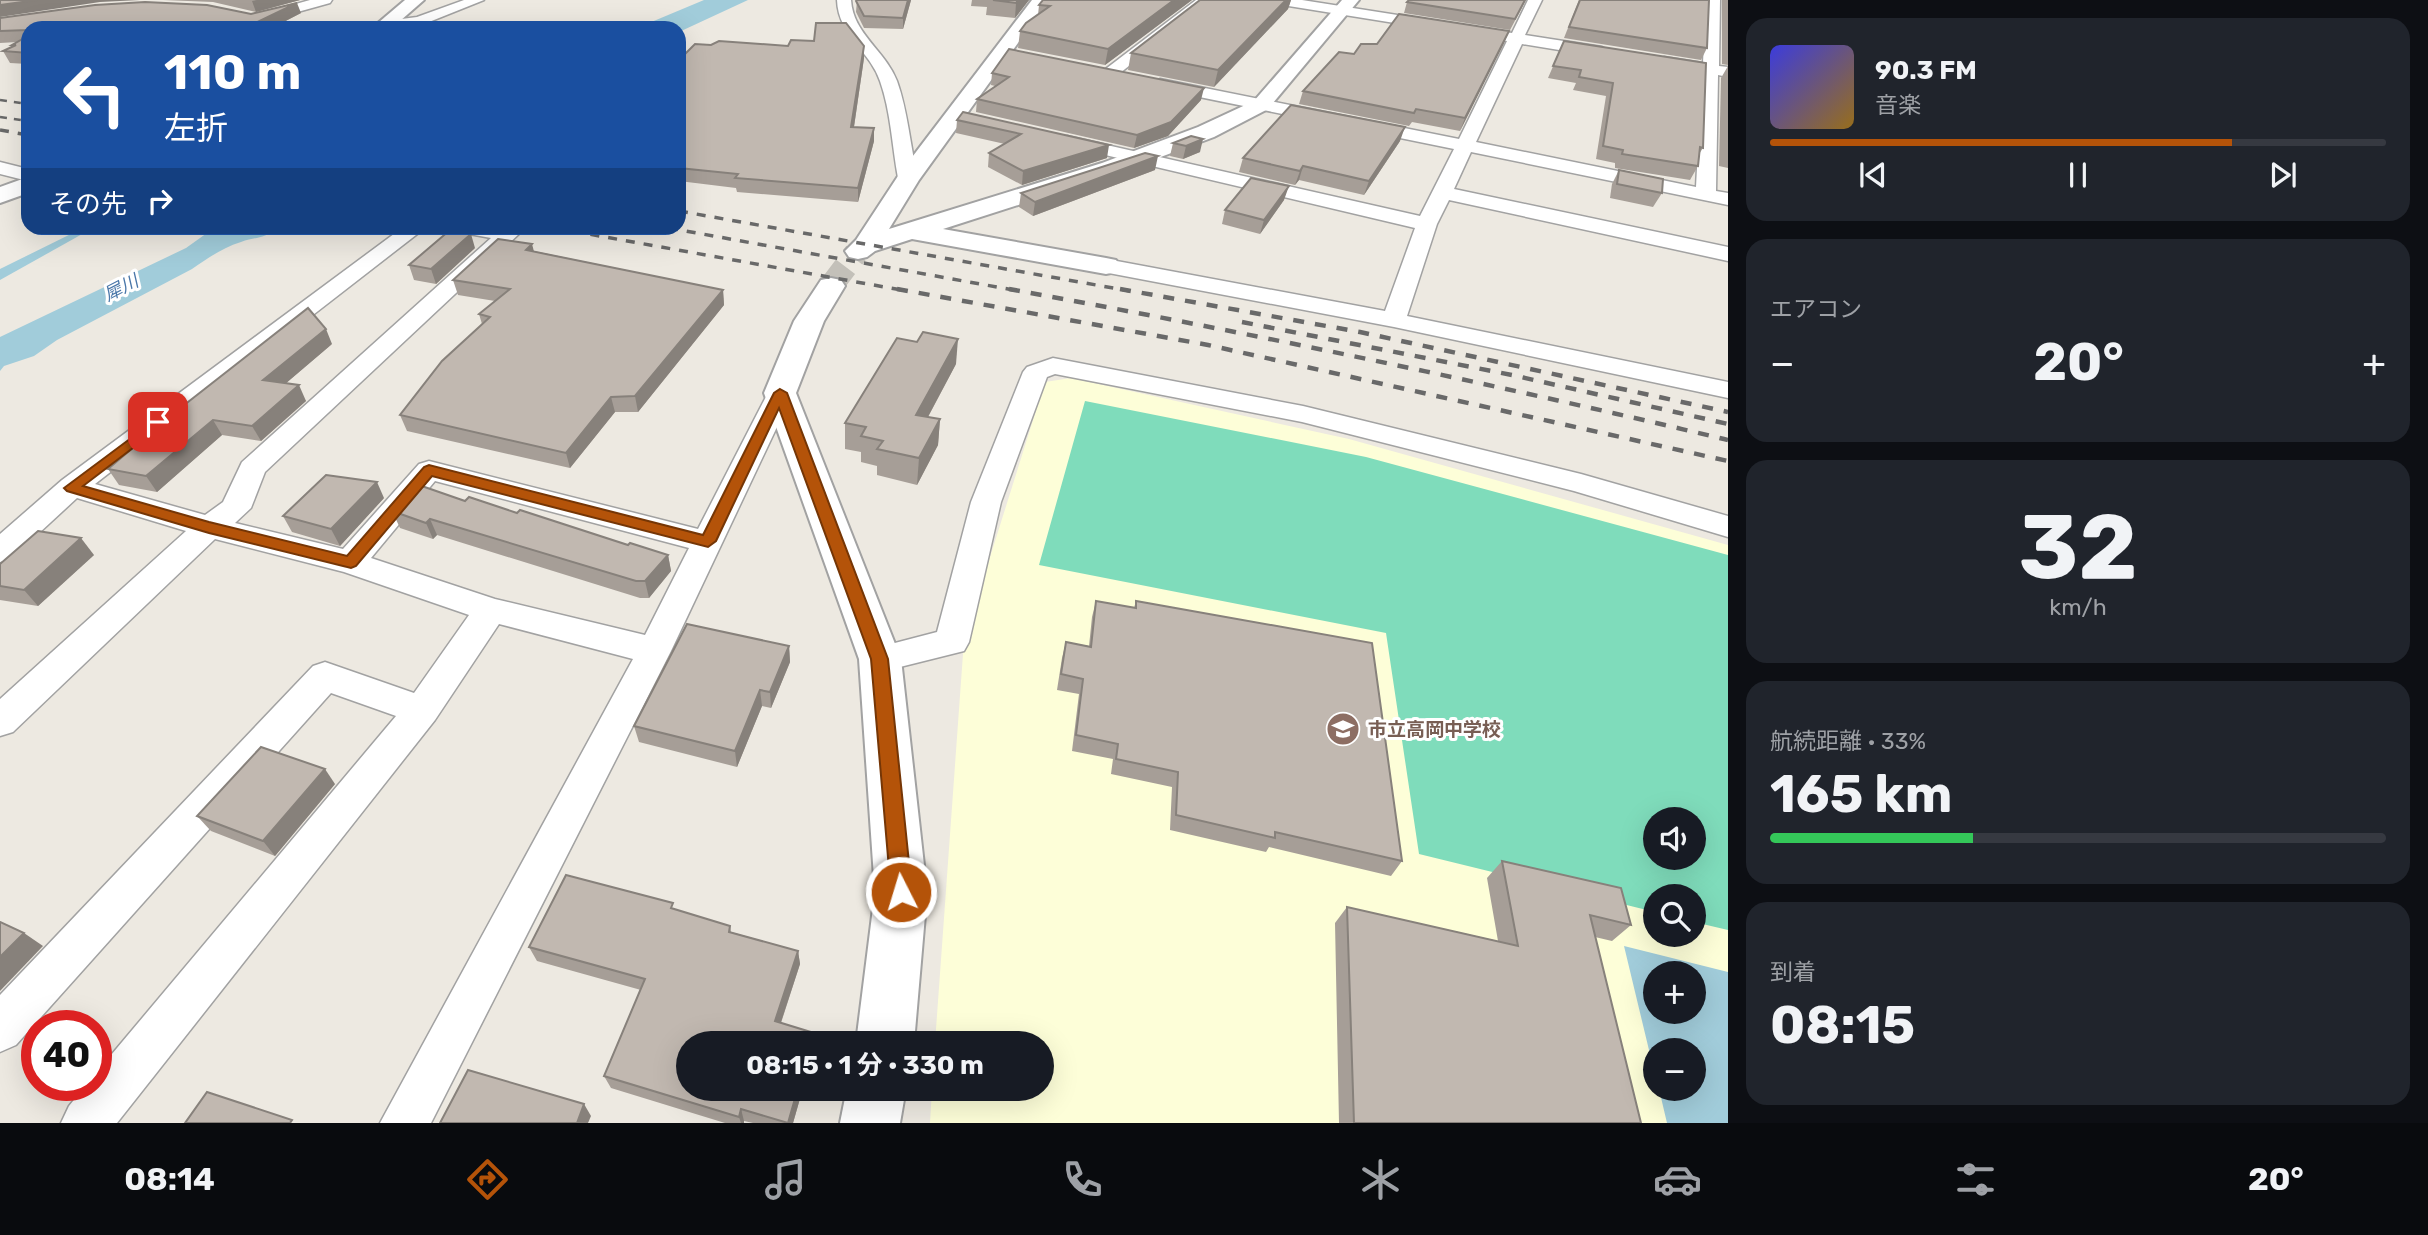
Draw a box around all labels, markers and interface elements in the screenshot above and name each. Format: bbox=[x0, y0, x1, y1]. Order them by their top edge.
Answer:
text: 110 m bbox=[164, 43, 301, 101]
icon: left bbox=[49, 49, 140, 140]
text: 90.3 FM bbox=[1875, 55, 1977, 86]
text: 音楽 bbox=[1875, 91, 1921, 119]
text: 左折 bbox=[164, 109, 228, 147]
icon: previous bbox=[1854, 156, 1892, 194]
icon: pause bbox=[2059, 156, 2097, 194]
icon: next bbox=[2264, 156, 2302, 194]
icon: right bbox=[141, 182, 179, 220]
text: その先 bbox=[49, 189, 127, 220]
water label: 犀川 bbox=[100, 269, 144, 306]
text: エアコン bbox=[1770, 295, 1862, 323]
text: 20° bbox=[2033, 331, 2124, 393]
text: − bbox=[1770, 340, 1795, 386]
text: + bbox=[2362, 340, 2386, 386]
pin bbox=[128, 392, 188, 452]
icon: arrive bbox=[139, 403, 177, 441]
text: 32 bbox=[2018, 493, 2138, 601]
text: km/h bbox=[2049, 593, 2107, 621]
school or university icon: 市立高岡中学校 bbox=[1324, 710, 1362, 748]
place label: 市立高岡中学校 bbox=[1368, 718, 1501, 741]
text: 航続距離 · 33% bbox=[1770, 727, 1926, 755]
text: 165 km bbox=[1770, 763, 1952, 825]
map controls bbox=[1643, 807, 1706, 1101]
button: sound bbox=[1643, 807, 1706, 870]
position arrow bbox=[864, 855, 938, 929]
button: search bbox=[1643, 884, 1706, 947]
text: 到着 bbox=[1770, 958, 1816, 986]
button: + bbox=[1643, 961, 1706, 1024]
text: 08:15 bbox=[1770, 994, 1915, 1056]
speed limit sign: 40 bbox=[21, 1010, 112, 1101]
button: − bbox=[1643, 1038, 1706, 1101]
text: 08:15 · 1 分 · 330 m bbox=[746, 1050, 984, 1081]
icon: directions bbox=[463, 1155, 512, 1204]
icon: music bbox=[761, 1155, 810, 1204]
icon: phone bbox=[1058, 1155, 1107, 1204]
icon: climate bbox=[1356, 1155, 1405, 1204]
icon: car bbox=[1653, 1155, 1702, 1204]
icon: filters bbox=[1951, 1155, 2000, 1204]
text: 08:14 bbox=[124, 1160, 215, 1198]
text: 20° bbox=[2248, 1160, 2304, 1198]

